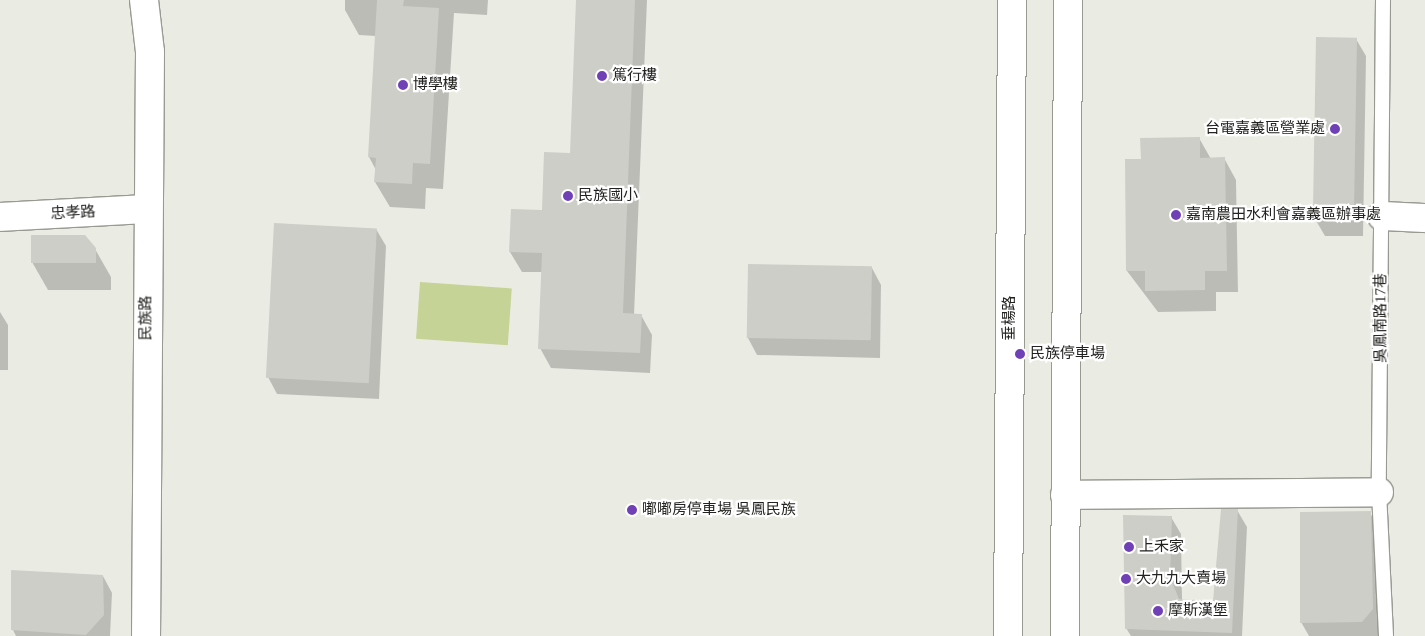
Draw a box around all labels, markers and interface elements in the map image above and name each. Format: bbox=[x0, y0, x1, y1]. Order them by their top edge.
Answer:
place label: 篤行樓 bbox=[612, 67, 657, 85]
marker: 篤行樓 bbox=[596, 70, 608, 82]
place label: 博學樓 bbox=[413, 76, 458, 94]
marker: 博學樓 bbox=[397, 79, 409, 91]
place label: 台電嘉義區營業處 bbox=[1205, 120, 1325, 138]
marker: 台電嘉義區營業處 bbox=[1329, 123, 1341, 135]
place label: 民族國小 bbox=[578, 187, 638, 205]
marker: 民族國小 bbox=[562, 190, 574, 202]
street label: 忠孝路 bbox=[50, 203, 96, 223]
place label: 嘉南農田水利會嘉義區辦事處 bbox=[1186, 206, 1381, 224]
marker: 嘉南農田水利會嘉義區辦事處 bbox=[1170, 209, 1182, 221]
street label: 吳鳳南路17巷 bbox=[1372, 273, 1390, 363]
street label: 民族路 bbox=[137, 296, 155, 340]
street label: 垂楊路 bbox=[1001, 296, 1019, 340]
place label: 民族停車場 bbox=[1030, 345, 1105, 363]
marker: 民族停車場 bbox=[1014, 348, 1026, 360]
place label: 嘟嘟房停車場 吳鳳民族 bbox=[642, 501, 796, 519]
marker: 嘟嘟房停車場 吳鳳民族 bbox=[626, 504, 638, 516]
place label: 上禾家 bbox=[1139, 538, 1184, 556]
marker: 上禾家 bbox=[1123, 541, 1135, 553]
place label: 大九九大賣場 bbox=[1136, 570, 1226, 588]
marker: 大九九大賣場 bbox=[1120, 573, 1132, 585]
place label: 摩斯漢堡 bbox=[1168, 602, 1228, 620]
marker: 摩斯漢堡 bbox=[1152, 605, 1164, 617]

